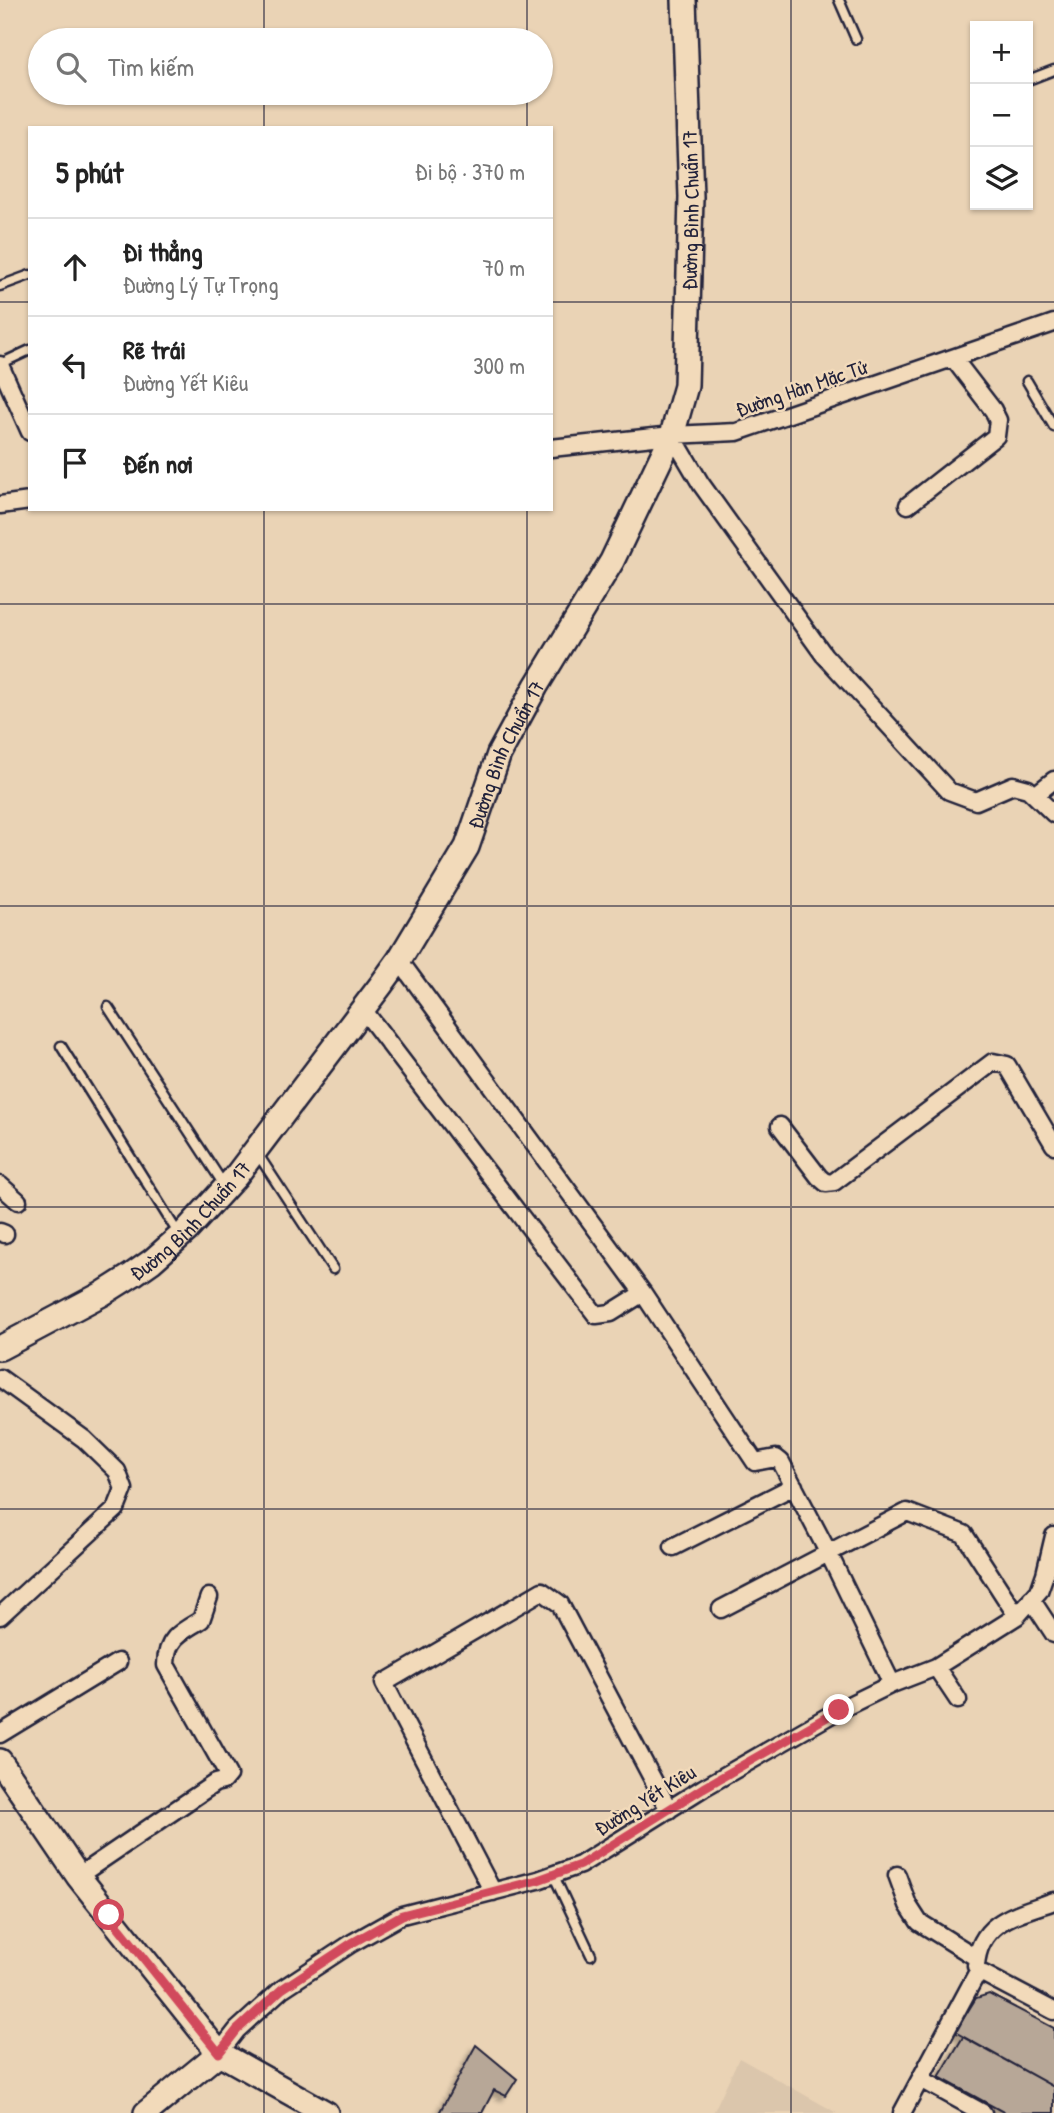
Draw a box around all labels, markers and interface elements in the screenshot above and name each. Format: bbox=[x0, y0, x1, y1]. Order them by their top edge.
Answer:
map controls bbox=[970, 21, 1033, 210]
button: + bbox=[970, 21, 1033, 84]
search box bbox=[28, 28, 553, 105]
icon: search bbox=[52, 48, 90, 86]
text: Tìm kiếm bbox=[108, 49, 194, 84]
button: − bbox=[970, 84, 1033, 147]
street label: Đường Bình Chuẩn 17 bbox=[674, 130, 706, 291]
button: layers bbox=[970, 147, 1033, 210]
text: 5 phút bbox=[56, 152, 123, 192]
text: Đi bộ · 370 m bbox=[415, 156, 525, 187]
text: Đi thẳng bbox=[123, 234, 202, 269]
icon: ahead bbox=[56, 248, 94, 286]
text: 70 m bbox=[482, 252, 525, 283]
text: Đường Lý Tự Trọng bbox=[123, 269, 278, 300]
text: Rẽ trái bbox=[123, 332, 186, 367]
icon: left bbox=[56, 346, 94, 384]
text: 300 m bbox=[473, 350, 525, 381]
street label: Đường Hàn Mặc Tử bbox=[732, 352, 872, 424]
text: Đường Yết Kiêu bbox=[123, 367, 248, 398]
icon: arrive bbox=[56, 444, 94, 482]
text: Đến nơi bbox=[123, 446, 193, 481]
street label: Đường Bình Chuẩn 17 bbox=[460, 675, 551, 832]
street label: Đường Bình Chuẩn 17 bbox=[124, 1154, 257, 1287]
route end bbox=[823, 1694, 854, 1725]
street label: Đường Yết Kiêu bbox=[589, 1757, 702, 1843]
route start bbox=[93, 1899, 124, 1930]

